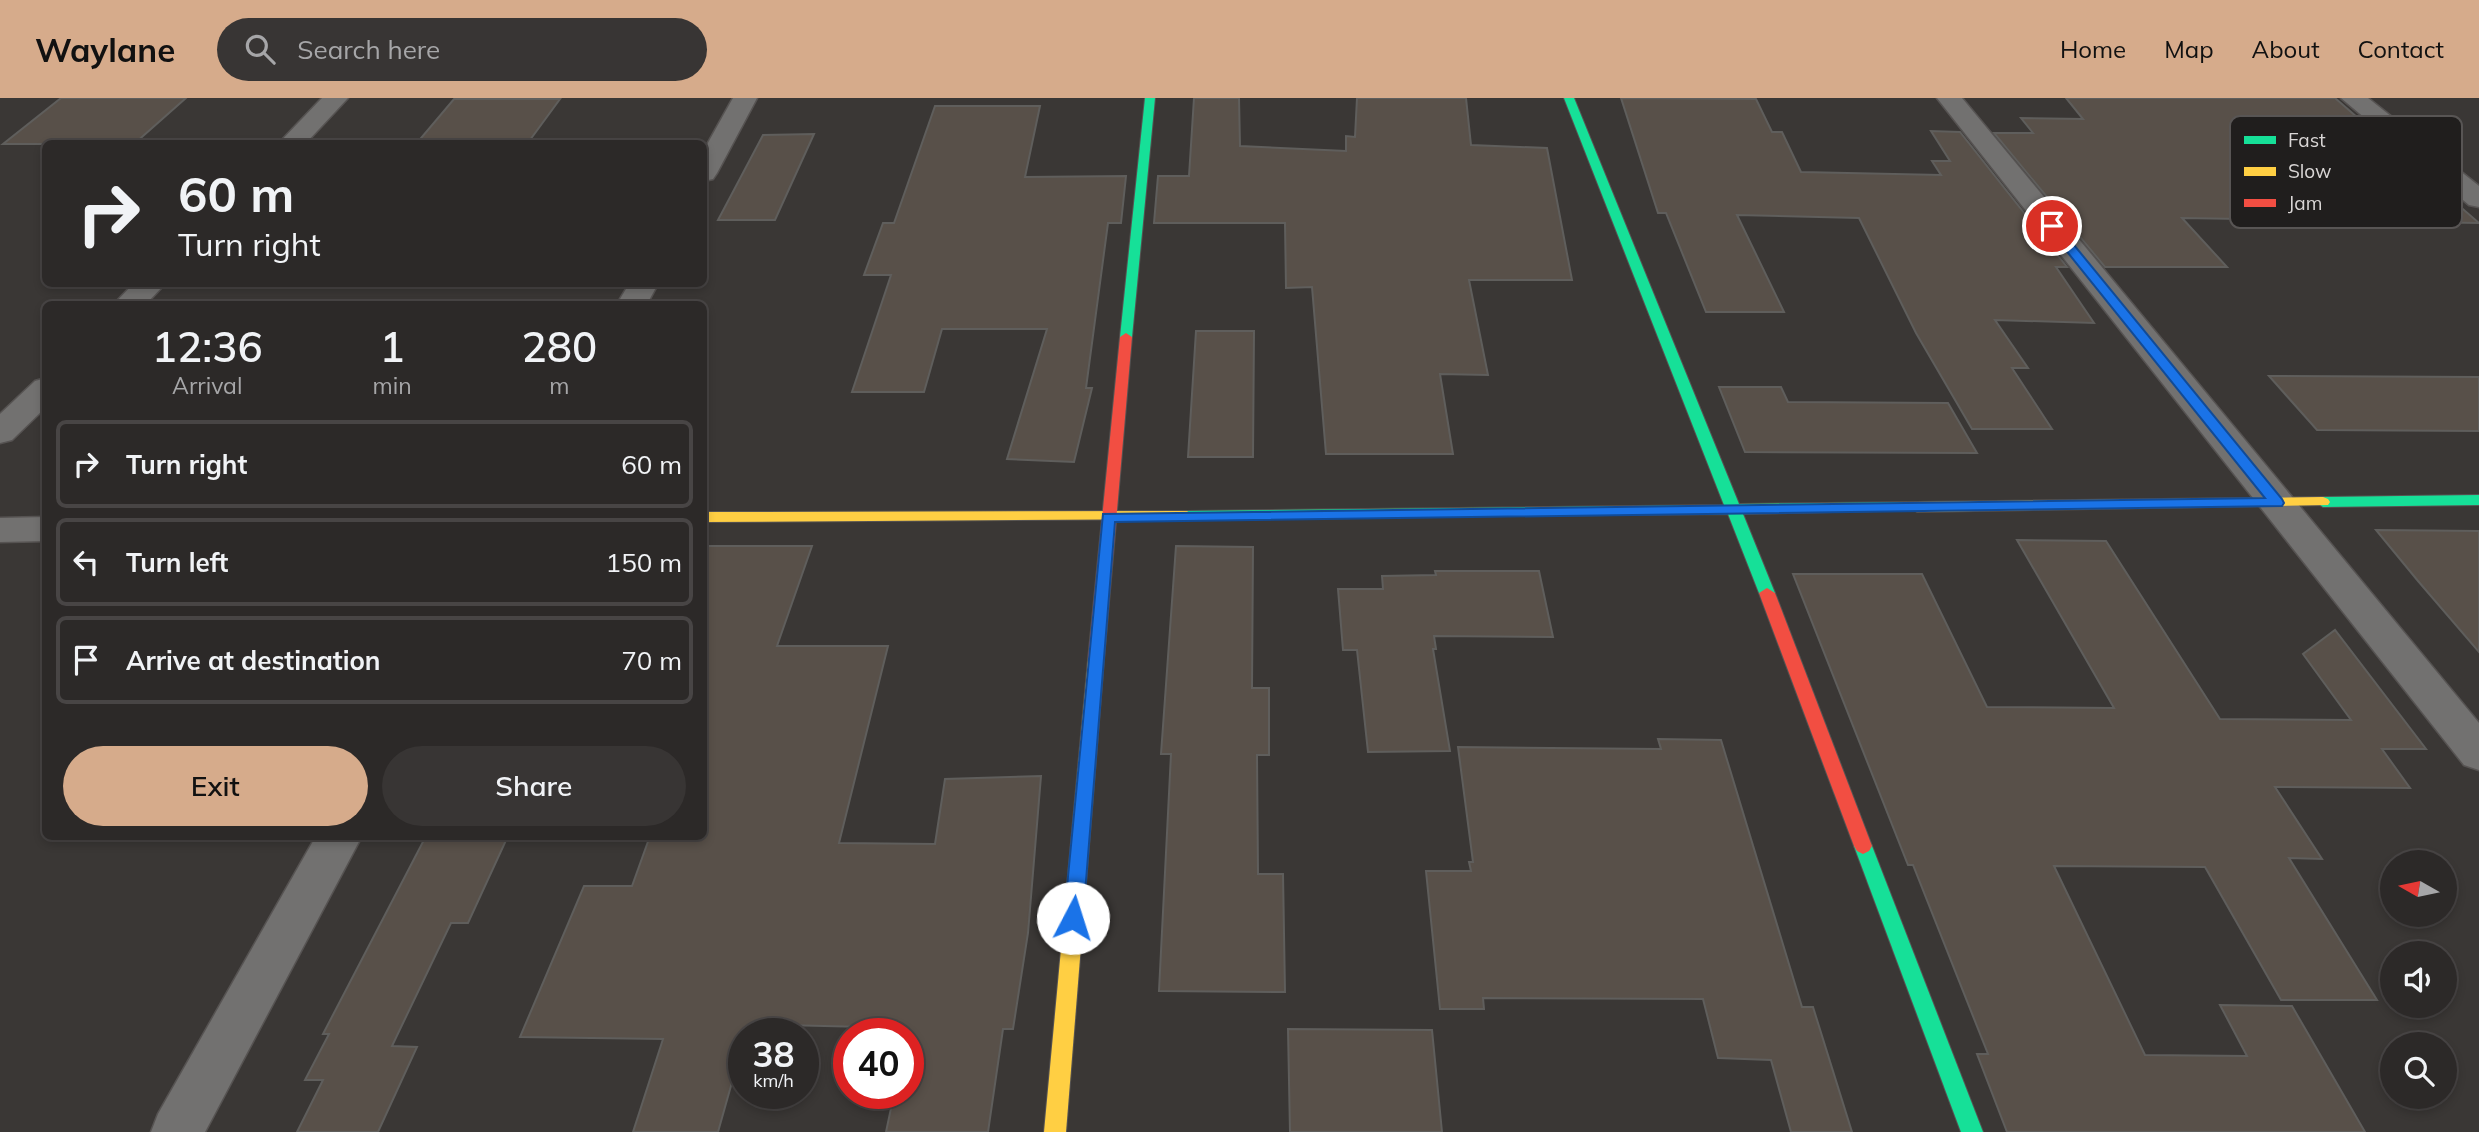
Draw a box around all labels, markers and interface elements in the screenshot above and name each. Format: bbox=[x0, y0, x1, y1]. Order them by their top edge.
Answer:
search box bbox=[217, 18, 707, 81]
text: Waylane bbox=[35, 29, 175, 70]
icon: search bbox=[241, 30, 279, 68]
text: Search here bbox=[297, 33, 440, 66]
text: Home bbox=[2060, 34, 2126, 64]
text: Map bbox=[2164, 34, 2214, 64]
text: About bbox=[2252, 34, 2320, 64]
text: Contact bbox=[2358, 34, 2444, 64]
legend bbox=[2230, 116, 2462, 228]
text: Fast bbox=[2288, 128, 2326, 152]
text: Slow bbox=[2288, 159, 2332, 183]
text: 60 m bbox=[178, 163, 294, 224]
icon: right bbox=[63, 168, 154, 259]
text: Jam bbox=[2288, 191, 2322, 215]
pin bbox=[2022, 196, 2082, 256]
icon: arrive bbox=[2033, 207, 2071, 245]
text: Turn right bbox=[178, 224, 321, 264]
text: 12:36 bbox=[152, 320, 263, 373]
text: 1 bbox=[379, 320, 405, 373]
text: 280 bbox=[522, 320, 597, 373]
text: Arrival bbox=[172, 371, 242, 400]
text: min bbox=[372, 371, 412, 400]
text: m bbox=[549, 371, 569, 400]
icon: right bbox=[67, 445, 105, 483]
text: Turn right bbox=[126, 448, 247, 481]
text: 60 m bbox=[621, 448, 682, 481]
icon: left bbox=[67, 543, 105, 581]
text: Turn left bbox=[126, 546, 228, 579]
text: 150 m bbox=[606, 546, 682, 579]
icon: arrive bbox=[67, 641, 105, 679]
text: Arrive at destination bbox=[126, 644, 381, 677]
text: 70 m bbox=[621, 644, 682, 677]
button: Exit bbox=[63, 746, 368, 826]
button: Share bbox=[382, 746, 686, 826]
north arrow bbox=[2380, 850, 2457, 928]
map controls bbox=[2380, 850, 2457, 1109]
position arrow bbox=[1036, 881, 1110, 955]
button: sound bbox=[2380, 941, 2457, 1018]
speed limit sign: 40 bbox=[833, 1018, 924, 1109]
text: 38 bbox=[752, 1032, 795, 1076]
button: search bbox=[2380, 1032, 2457, 1109]
text: km/h bbox=[753, 1069, 794, 1092]

